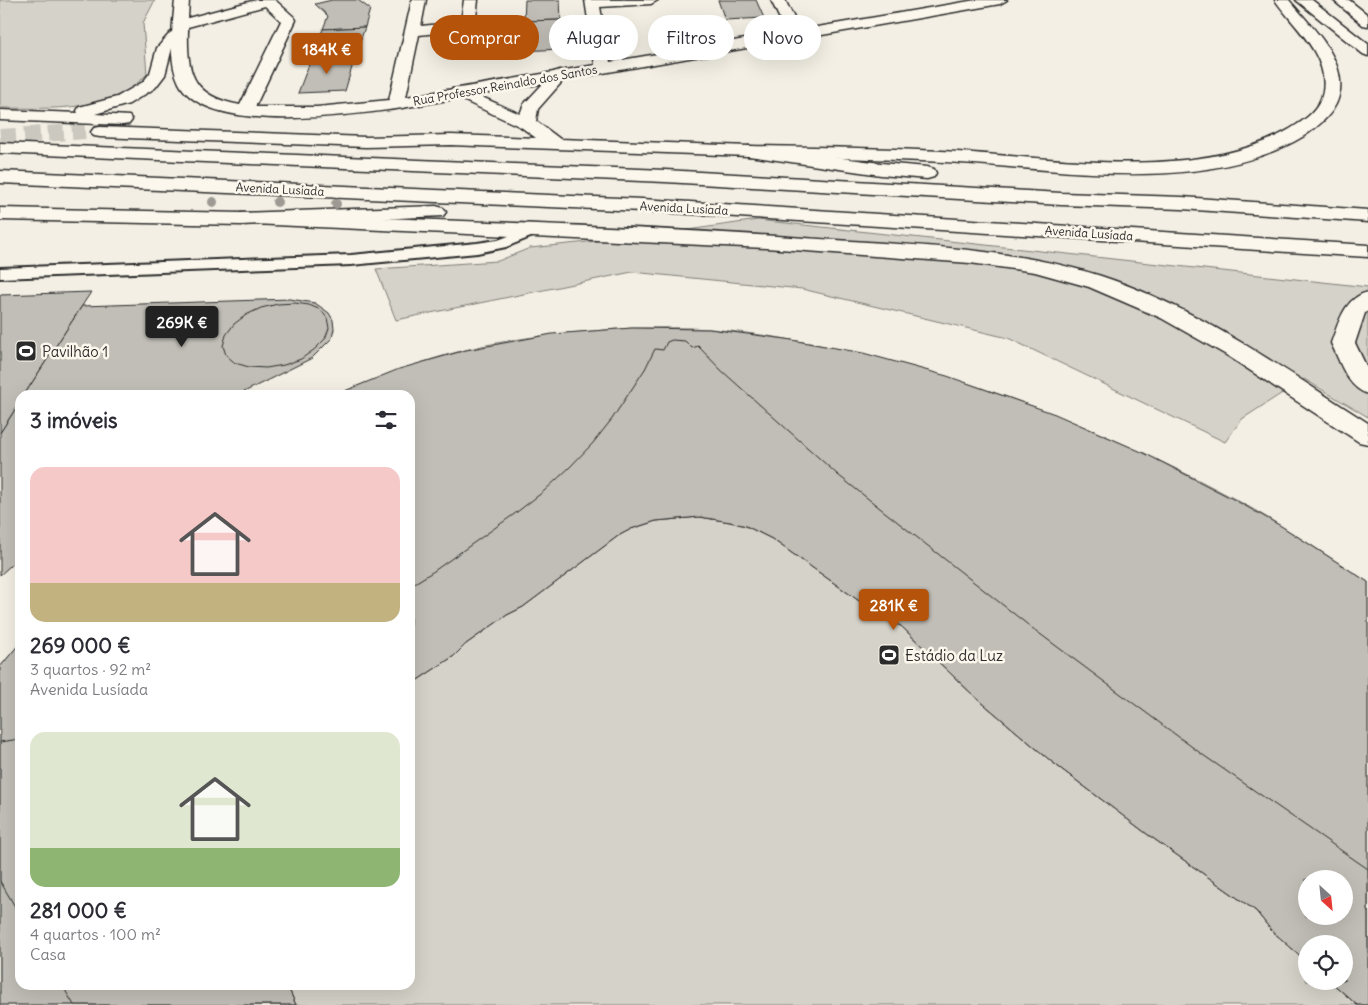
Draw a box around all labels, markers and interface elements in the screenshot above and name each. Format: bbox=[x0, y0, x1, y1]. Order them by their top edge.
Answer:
chip: Comprar bbox=[430, 15, 539, 60]
chip: Alugar bbox=[549, 15, 638, 60]
chip: Filtros bbox=[648, 15, 734, 60]
chip: Novo bbox=[744, 15, 821, 60]
pin: 184K € bbox=[286, 32, 368, 75]
text: 184K € bbox=[303, 39, 351, 59]
street label: Rua Professor Reinaldo dos Santos bbox=[412, 61, 598, 109]
street label: Avenida Lusíada bbox=[235, 179, 325, 199]
street label: Avenida Lusíada bbox=[639, 198, 729, 218]
street label: Avenida Lusíada bbox=[1044, 222, 1134, 244]
pin: 269K € bbox=[141, 306, 223, 348]
text: 269K € bbox=[156, 312, 208, 332]
sports icon: Pavilhão 1 bbox=[14, 339, 38, 363]
place label: Pavilhão 1 bbox=[42, 342, 108, 361]
icon: filters bbox=[372, 406, 400, 434]
text: 3 imóveis bbox=[30, 407, 118, 434]
icon: home bbox=[170, 499, 260, 589]
pin: 281K € bbox=[853, 588, 935, 631]
text: 281K € bbox=[870, 595, 918, 615]
text: 269 000 € bbox=[30, 632, 131, 659]
sports icon: Estádio da Luz bbox=[877, 643, 901, 667]
place label: Estádio da Luz bbox=[905, 646, 1003, 665]
text: 3 quartos · 92 m² bbox=[30, 659, 151, 679]
text: Avenida Lusíada bbox=[30, 679, 148, 699]
icon: home bbox=[170, 764, 260, 854]
north arrow bbox=[1298, 870, 1352, 925]
map controls bbox=[1298, 870, 1353, 990]
text: 281 000 € bbox=[30, 897, 127, 924]
text: 4 quartos · 100 m² bbox=[30, 924, 161, 944]
button: locate bbox=[1298, 935, 1353, 990]
text: Casa bbox=[30, 944, 66, 964]

